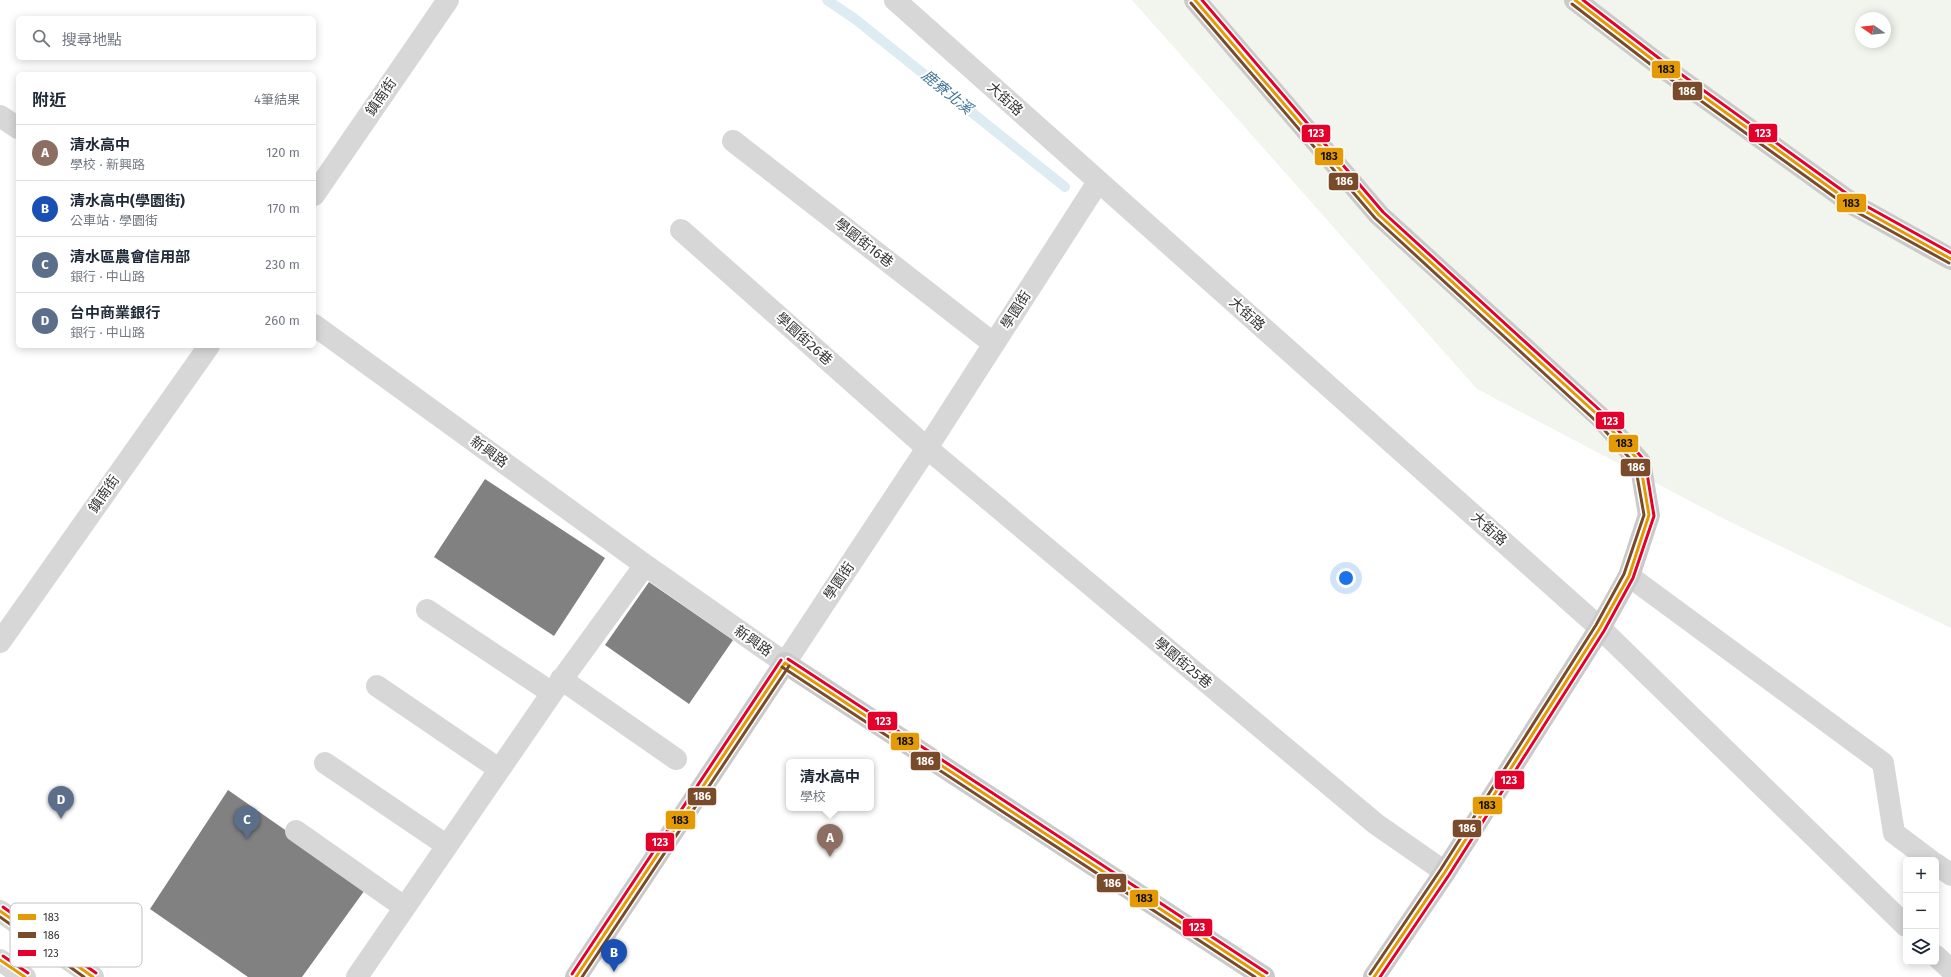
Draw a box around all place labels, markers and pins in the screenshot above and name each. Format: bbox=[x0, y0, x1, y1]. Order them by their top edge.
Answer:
pin: D bbox=[48, 786, 74, 819]
pin: C bbox=[234, 806, 260, 839]
pin: A bbox=[817, 824, 843, 857]
pin: B bbox=[601, 939, 627, 972]

